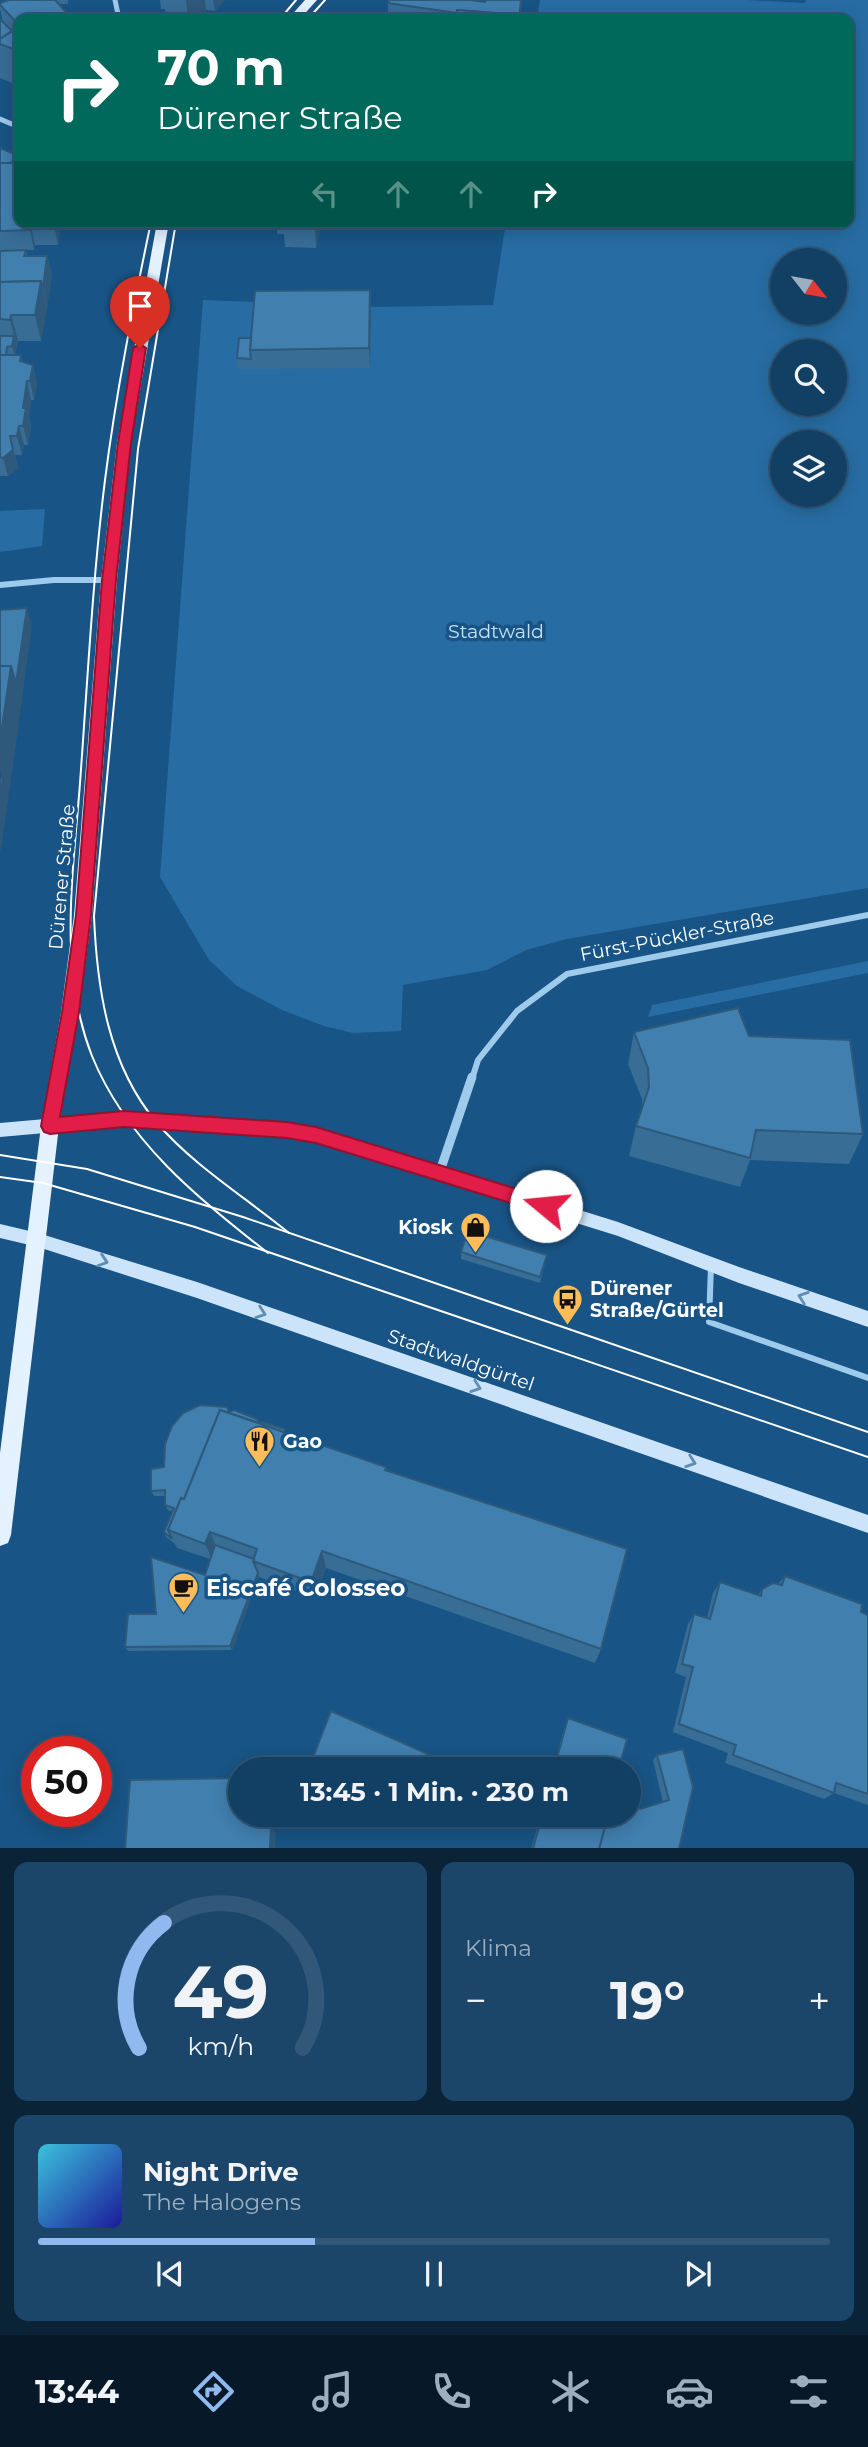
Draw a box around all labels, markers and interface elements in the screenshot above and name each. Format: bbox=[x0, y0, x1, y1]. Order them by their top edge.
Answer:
text: 70 m bbox=[157, 38, 285, 97]
icon: right bbox=[42, 42, 133, 133]
text: Dürener Straße bbox=[157, 98, 403, 137]
icon: left bbox=[306, 175, 344, 213]
icon: ahead bbox=[379, 175, 417, 213]
icon: ahead bbox=[452, 175, 490, 213]
icon: right bbox=[525, 175, 563, 213]
north arrow bbox=[770, 248, 847, 326]
map controls bbox=[770, 248, 847, 507]
pin bbox=[110, 276, 170, 348]
icon: arrive bbox=[121, 287, 159, 325]
button: search bbox=[770, 339, 847, 416]
button: layers bbox=[770, 430, 847, 507]
park label: Stadtwald bbox=[448, 620, 544, 643]
street label: Dürener Straße bbox=[44, 803, 80, 951]
street label: Fürst-Pückler-Straße bbox=[578, 906, 776, 966]
position arrow bbox=[509, 1169, 583, 1243]
shop icon: Kiosk bbox=[459, 1210, 493, 1254]
place label: Kiosk bbox=[398, 1216, 454, 1239]
one-way arrow bbox=[97, 1252, 109, 1267]
place label: Dürener Straße/Gürtel bbox=[590, 1277, 724, 1322]
bus stop icon: Dürener Straße/Gürtel bbox=[550, 1282, 584, 1326]
one-way arrow bbox=[798, 1291, 810, 1305]
one-way arrow bbox=[254, 1305, 267, 1319]
street label: Stadtwaldgürtel bbox=[385, 1324, 537, 1396]
one-way arrow bbox=[469, 1379, 482, 1393]
restaurant icon: Gao bbox=[243, 1424, 277, 1468]
place label: Gao bbox=[283, 1430, 322, 1453]
one-way arrow bbox=[684, 1454, 696, 1468]
cafe icon: Eiscafé Colosseo bbox=[166, 1571, 200, 1615]
place label: Eiscafé Colosseo bbox=[206, 1574, 405, 1602]
speed limit sign: 50 bbox=[21, 1736, 112, 1827]
text: 13:45 · 1 Min. · 230 m bbox=[300, 1776, 569, 1808]
text: Klima bbox=[465, 1934, 532, 1962]
text: 49 bbox=[172, 1948, 269, 2036]
text: 19° bbox=[610, 1969, 685, 2032]
text: − bbox=[465, 1977, 487, 2024]
text: + bbox=[808, 1977, 830, 2024]
text: km/h bbox=[187, 2030, 254, 2060]
text: Night Drive bbox=[143, 2156, 299, 2188]
text: The Halogens bbox=[143, 2188, 301, 2216]
icon: previous bbox=[151, 2255, 189, 2293]
icon: pause bbox=[415, 2255, 453, 2293]
icon: next bbox=[679, 2255, 717, 2293]
icon: directions bbox=[189, 2367, 238, 2416]
icon: music bbox=[308, 2367, 357, 2416]
icon: phone bbox=[427, 2367, 476, 2416]
icon: climate bbox=[546, 2367, 595, 2416]
icon: car bbox=[665, 2367, 714, 2416]
icon: filters bbox=[784, 2367, 833, 2416]
text: 13:44 bbox=[35, 2372, 119, 2411]

